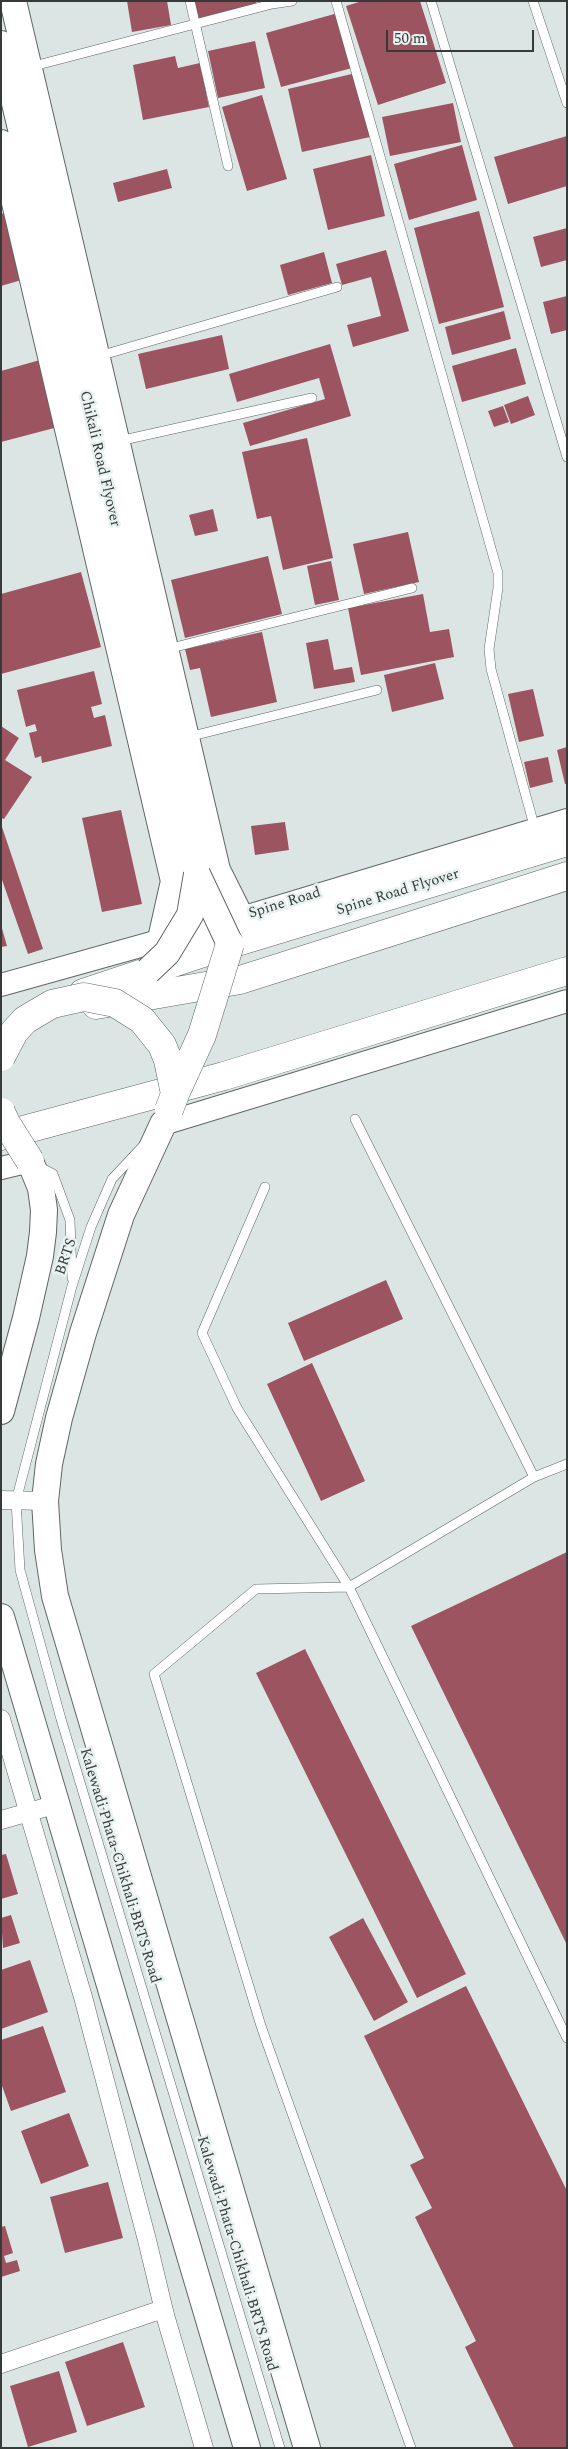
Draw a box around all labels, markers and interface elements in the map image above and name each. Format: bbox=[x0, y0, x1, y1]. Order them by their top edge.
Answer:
scale bar bbox=[388, 20, 536, 52]
text: 50 m bbox=[394, 27, 426, 50]
street label: Chikali Road Flyover bbox=[75, 389, 123, 529]
street label: Spine Road Flyover bbox=[334, 866, 462, 920]
street label: Spine Road bbox=[247, 884, 323, 924]
street label: BRTS bbox=[52, 1236, 82, 1278]
street label: Kalewadi Phata-Chikhali BRTS Road bbox=[75, 1746, 163, 1986]
street label: Kalewadi Phata-Chikhali BRTS Road bbox=[192, 2134, 280, 2374]

